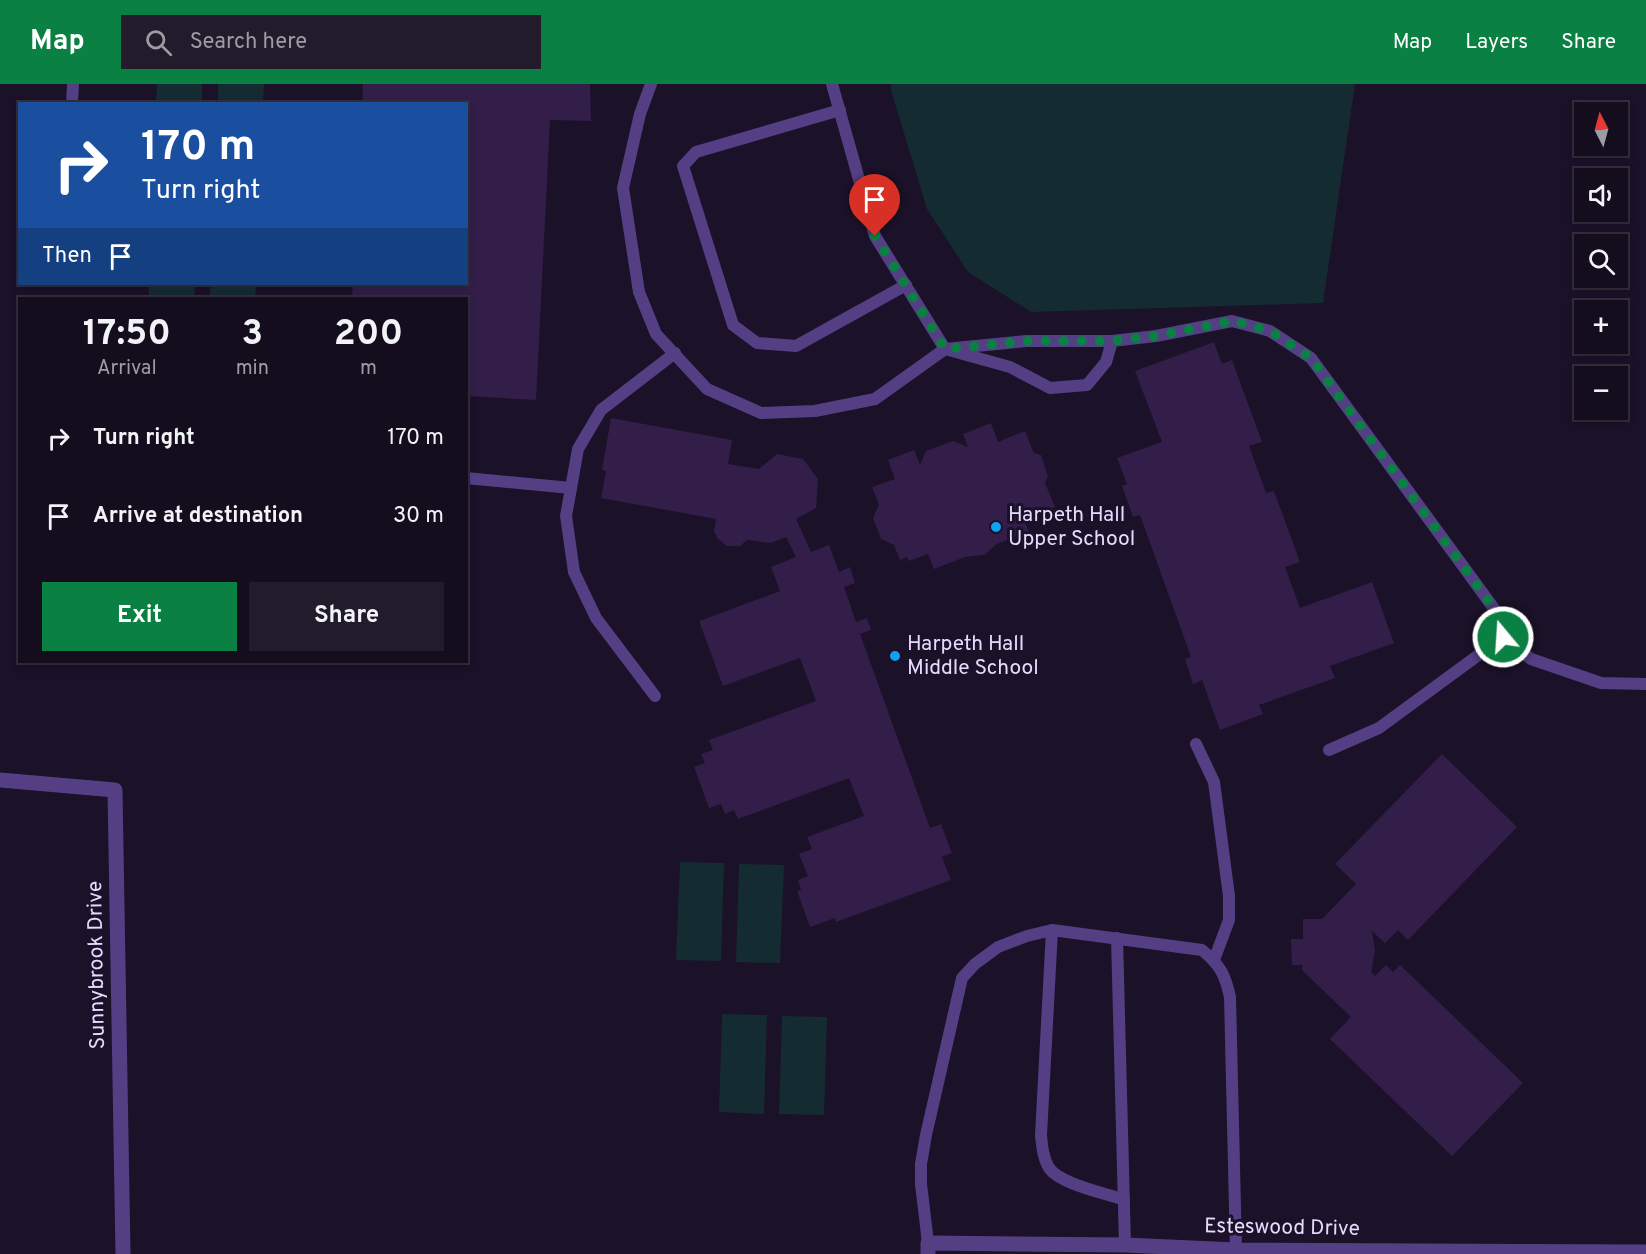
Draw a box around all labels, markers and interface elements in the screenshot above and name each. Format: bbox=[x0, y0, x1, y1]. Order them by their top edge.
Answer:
search box bbox=[121, 15, 541, 69]
text: Map bbox=[30, 24, 85, 60]
icon: search bbox=[142, 26, 175, 59]
text: Search here bbox=[190, 29, 307, 56]
text: Map bbox=[1393, 29, 1432, 56]
text: Layers bbox=[1465, 29, 1528, 56]
text: Share bbox=[1561, 29, 1616, 56]
north arrow bbox=[1574, 102, 1628, 156]
map controls bbox=[1574, 102, 1628, 420]
text: 170 m bbox=[141, 122, 255, 175]
icon: right bbox=[42, 126, 120, 204]
button: sound bbox=[1574, 168, 1628, 222]
text: Turn right bbox=[141, 174, 260, 208]
pin bbox=[849, 174, 900, 236]
icon: arrive bbox=[858, 183, 891, 216]
button: search bbox=[1574, 234, 1628, 288]
icon: arrive bbox=[104, 240, 137, 273]
text: Then bbox=[42, 243, 92, 270]
button: + bbox=[1574, 300, 1628, 354]
text: 17:50 bbox=[83, 312, 171, 358]
text: 3 bbox=[241, 312, 263, 358]
text: 200 bbox=[334, 312, 403, 358]
text: Arrival bbox=[97, 356, 157, 382]
text: min bbox=[236, 356, 269, 382]
text: m bbox=[360, 356, 377, 382]
button: − bbox=[1574, 366, 1628, 420]
icon: right bbox=[42, 422, 75, 455]
text: Turn right bbox=[93, 425, 195, 452]
text: 170 m bbox=[387, 425, 444, 452]
icon: arrive bbox=[42, 500, 75, 533]
place label: Harpeth Hall Upper School bbox=[1008, 502, 1135, 553]
text: Arrive at destination bbox=[93, 503, 303, 530]
text: 30 m bbox=[393, 503, 444, 530]
marker: Harpeth Hall Upper School bbox=[989, 520, 1003, 534]
button: Exit bbox=[42, 582, 237, 651]
button: Share bbox=[249, 582, 444, 651]
position arrow bbox=[1471, 605, 1535, 669]
place label: Harpeth Hall Middle School bbox=[907, 631, 1039, 682]
marker: Harpeth Hall Middle School bbox=[888, 649, 902, 663]
street label: Sunnybrook Drive bbox=[82, 881, 112, 1049]
street label: Esteswood Drive bbox=[1204, 1213, 1360, 1243]

